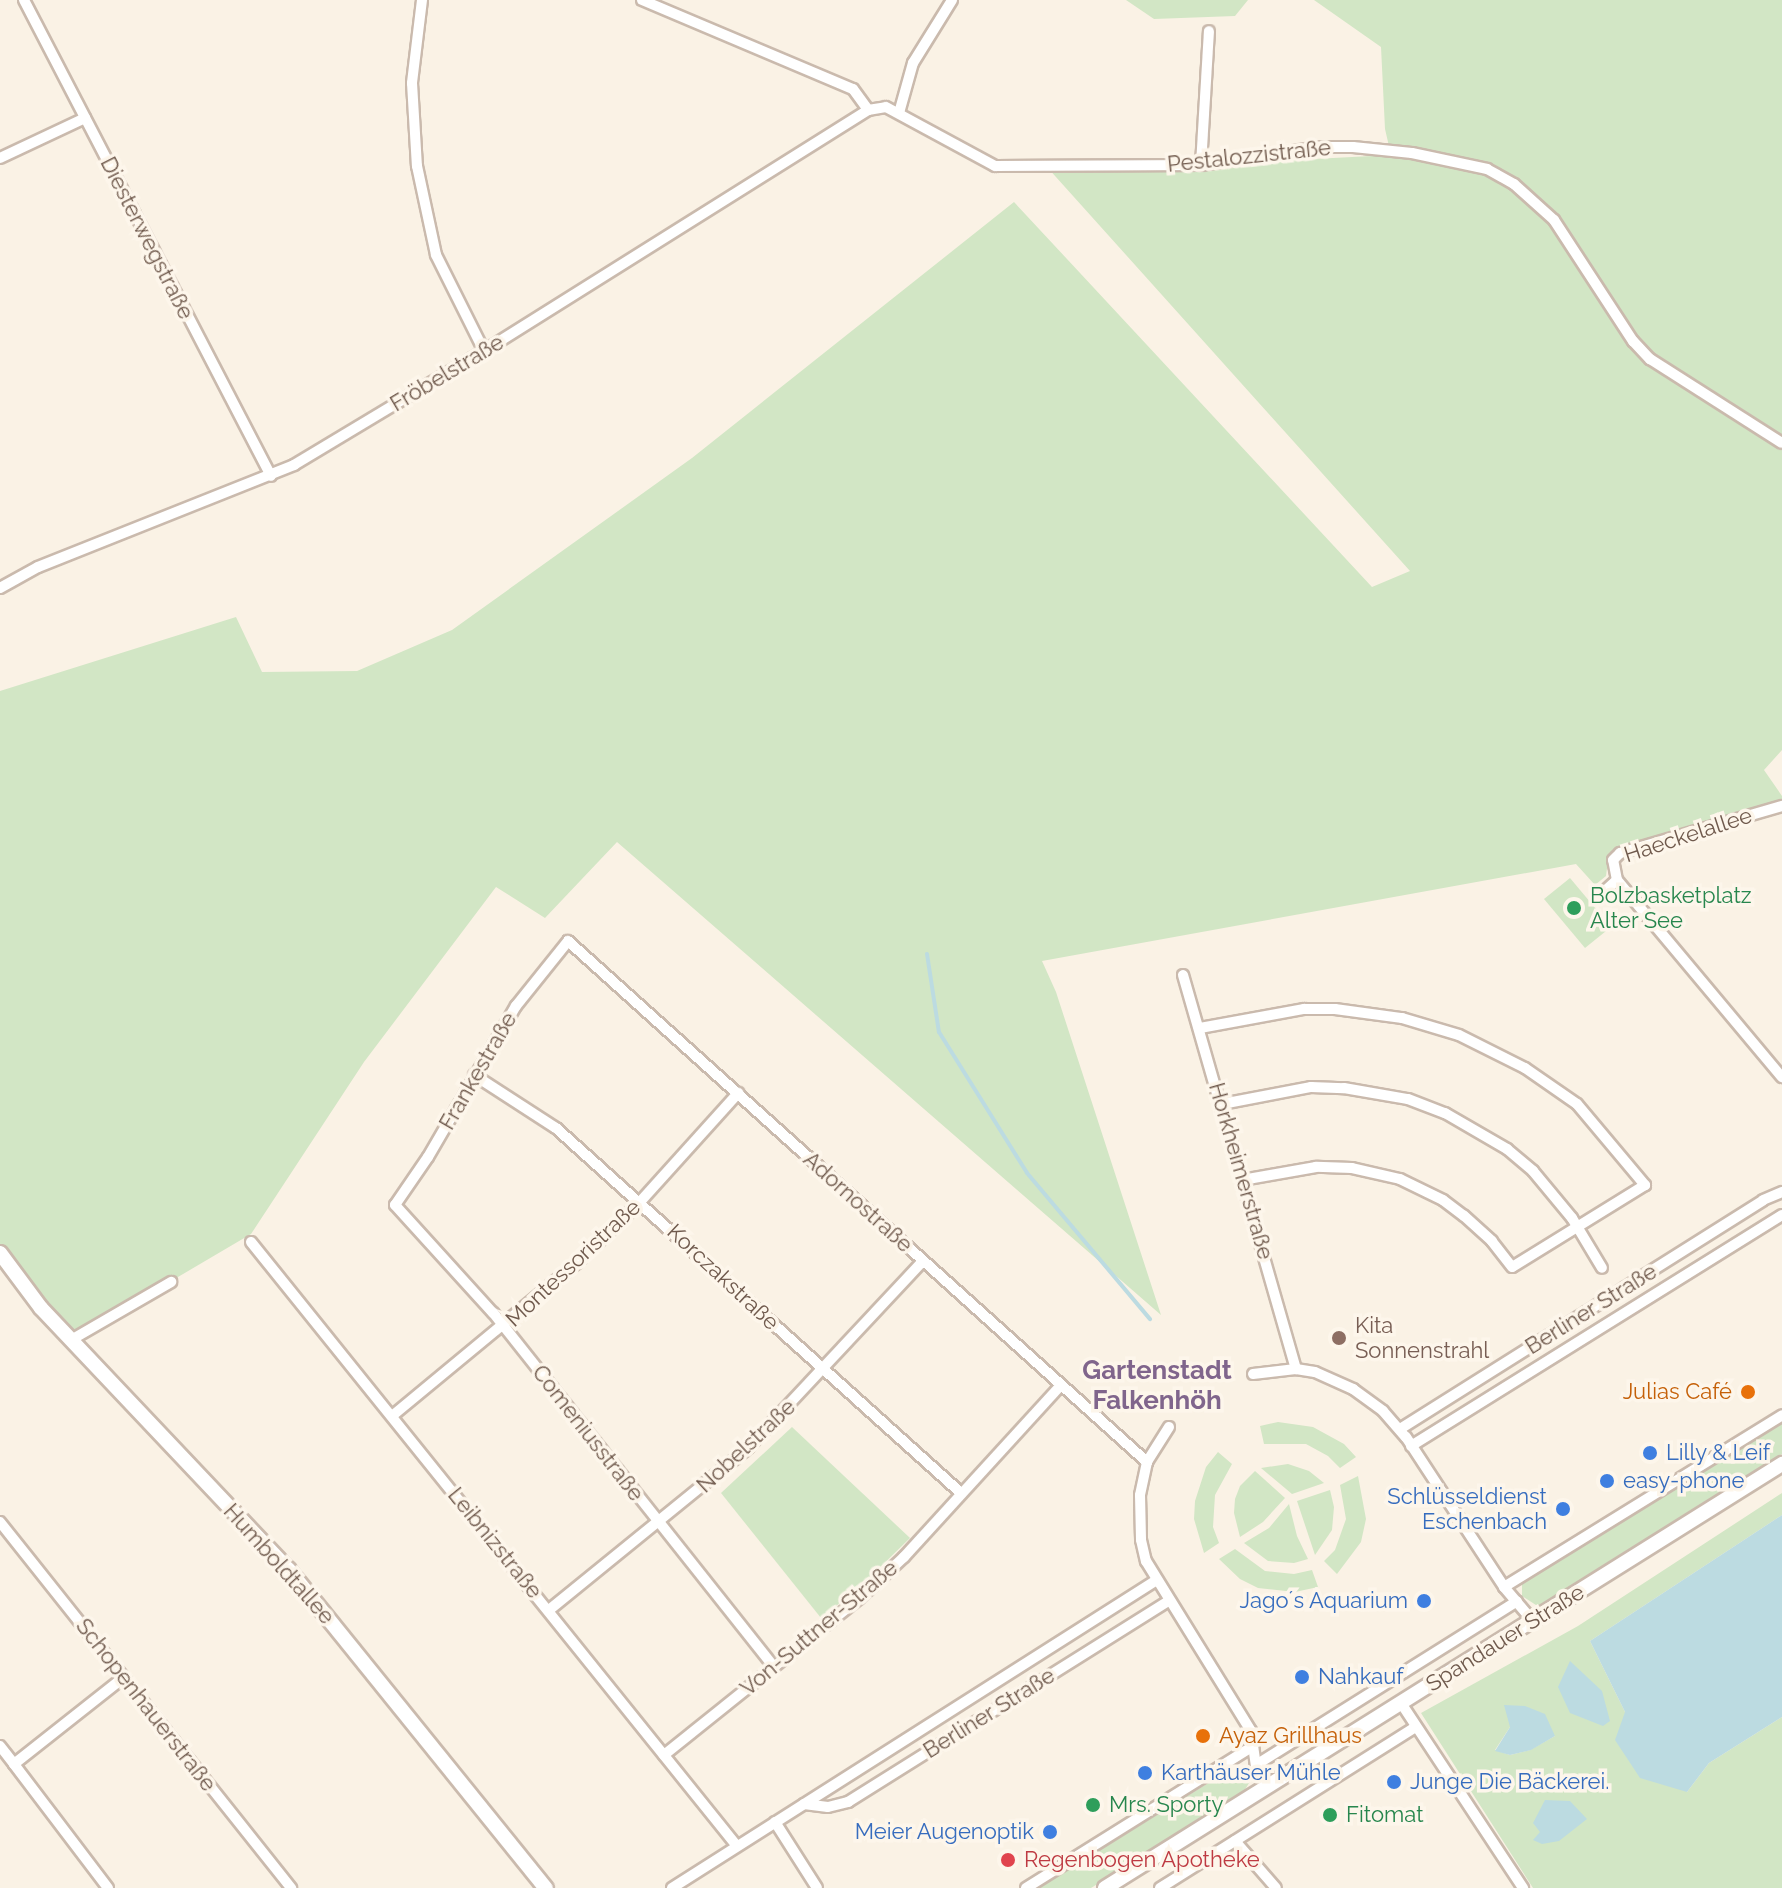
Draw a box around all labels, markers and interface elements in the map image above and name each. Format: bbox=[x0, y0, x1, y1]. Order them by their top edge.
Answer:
street label: Pestalozzistraße bbox=[1166, 134, 1332, 178]
street label: Diesterwegstraße bbox=[95, 152, 199, 324]
street label: Fröbelstraße bbox=[385, 329, 509, 417]
street label: Haeckelallee bbox=[1621, 802, 1755, 868]
place label: Bolzbasketplatz Alter See bbox=[1590, 882, 1752, 934]
marker: Bolzbasketplatz Alter See bbox=[1565, 899, 1583, 917]
street label: Frankestraße bbox=[434, 1008, 522, 1134]
street label: Horkheimerstraße bbox=[1203, 1080, 1279, 1262]
street label: Adornostraße bbox=[798, 1146, 918, 1258]
street label: Montessoristraße bbox=[500, 1194, 646, 1332]
street label: Korczakstraße bbox=[662, 1219, 784, 1335]
street label: Berliner Straße bbox=[1520, 1258, 1662, 1360]
place label: Kita Sonnenstrahl bbox=[1355, 1312, 1489, 1364]
marker: Kita Sonnenstrahl bbox=[1330, 1329, 1348, 1347]
district label: Gartenstadt Falkenhöh bbox=[1082, 1355, 1232, 1416]
street label: Comeniusstraße bbox=[527, 1360, 649, 1506]
place label: Julias Café bbox=[1623, 1379, 1732, 1405]
marker: Julias Café bbox=[1739, 1383, 1757, 1401]
street label: Nobelstraße bbox=[691, 1394, 801, 1498]
place label: Lilly & Leif bbox=[1666, 1440, 1771, 1466]
marker: Lilly & Leif bbox=[1641, 1444, 1659, 1462]
place label: easy-phone bbox=[1623, 1468, 1744, 1494]
marker: easy-phone bbox=[1598, 1472, 1616, 1490]
street label: Leibnizstraße bbox=[442, 1482, 548, 1604]
place label: Schlüsseldienst Eschenbach bbox=[1387, 1483, 1547, 1534]
street label: Humboldtallee bbox=[218, 1498, 340, 1630]
marker: Schlüsseldienst Eschenbach bbox=[1554, 1500, 1572, 1518]
street label: Von-Suttner-Straße bbox=[735, 1555, 903, 1701]
street label: Spandauer Straße bbox=[1421, 1579, 1589, 1697]
place label: Jago´s Aquarium bbox=[1239, 1588, 1408, 1614]
marker: Jago´s Aquarium bbox=[1415, 1592, 1433, 1610]
street label: Schopenhauerstraße bbox=[70, 1613, 222, 1797]
street label: Berliner Straße bbox=[918, 1662, 1060, 1764]
place label: Nahkauf bbox=[1318, 1664, 1404, 1690]
marker: Nahkauf bbox=[1293, 1668, 1311, 1686]
place label: Ayaz Grillhaus bbox=[1219, 1723, 1362, 1749]
marker: Ayaz Grillhaus bbox=[1194, 1727, 1212, 1745]
place label: Karthäuser Mühle bbox=[1161, 1760, 1341, 1786]
marker: Karthäuser Mühle bbox=[1136, 1764, 1154, 1782]
place label: Junge Die Bäckerei. bbox=[1410, 1769, 1609, 1795]
marker: Junge Die Bäckerei. bbox=[1385, 1773, 1403, 1791]
place label: Mrs. Sporty bbox=[1109, 1792, 1223, 1818]
marker: Mrs. Sporty bbox=[1084, 1796, 1102, 1814]
place label: Fitomat bbox=[1346, 1802, 1424, 1828]
marker: Fitomat bbox=[1321, 1806, 1339, 1824]
place label: Meier Augenoptik bbox=[854, 1819, 1034, 1845]
marker: Meier Augenoptik bbox=[1041, 1823, 1059, 1841]
place label: Regenbogen Apotheke bbox=[1024, 1847, 1260, 1873]
marker: Regenbogen Apotheke bbox=[999, 1851, 1017, 1869]

